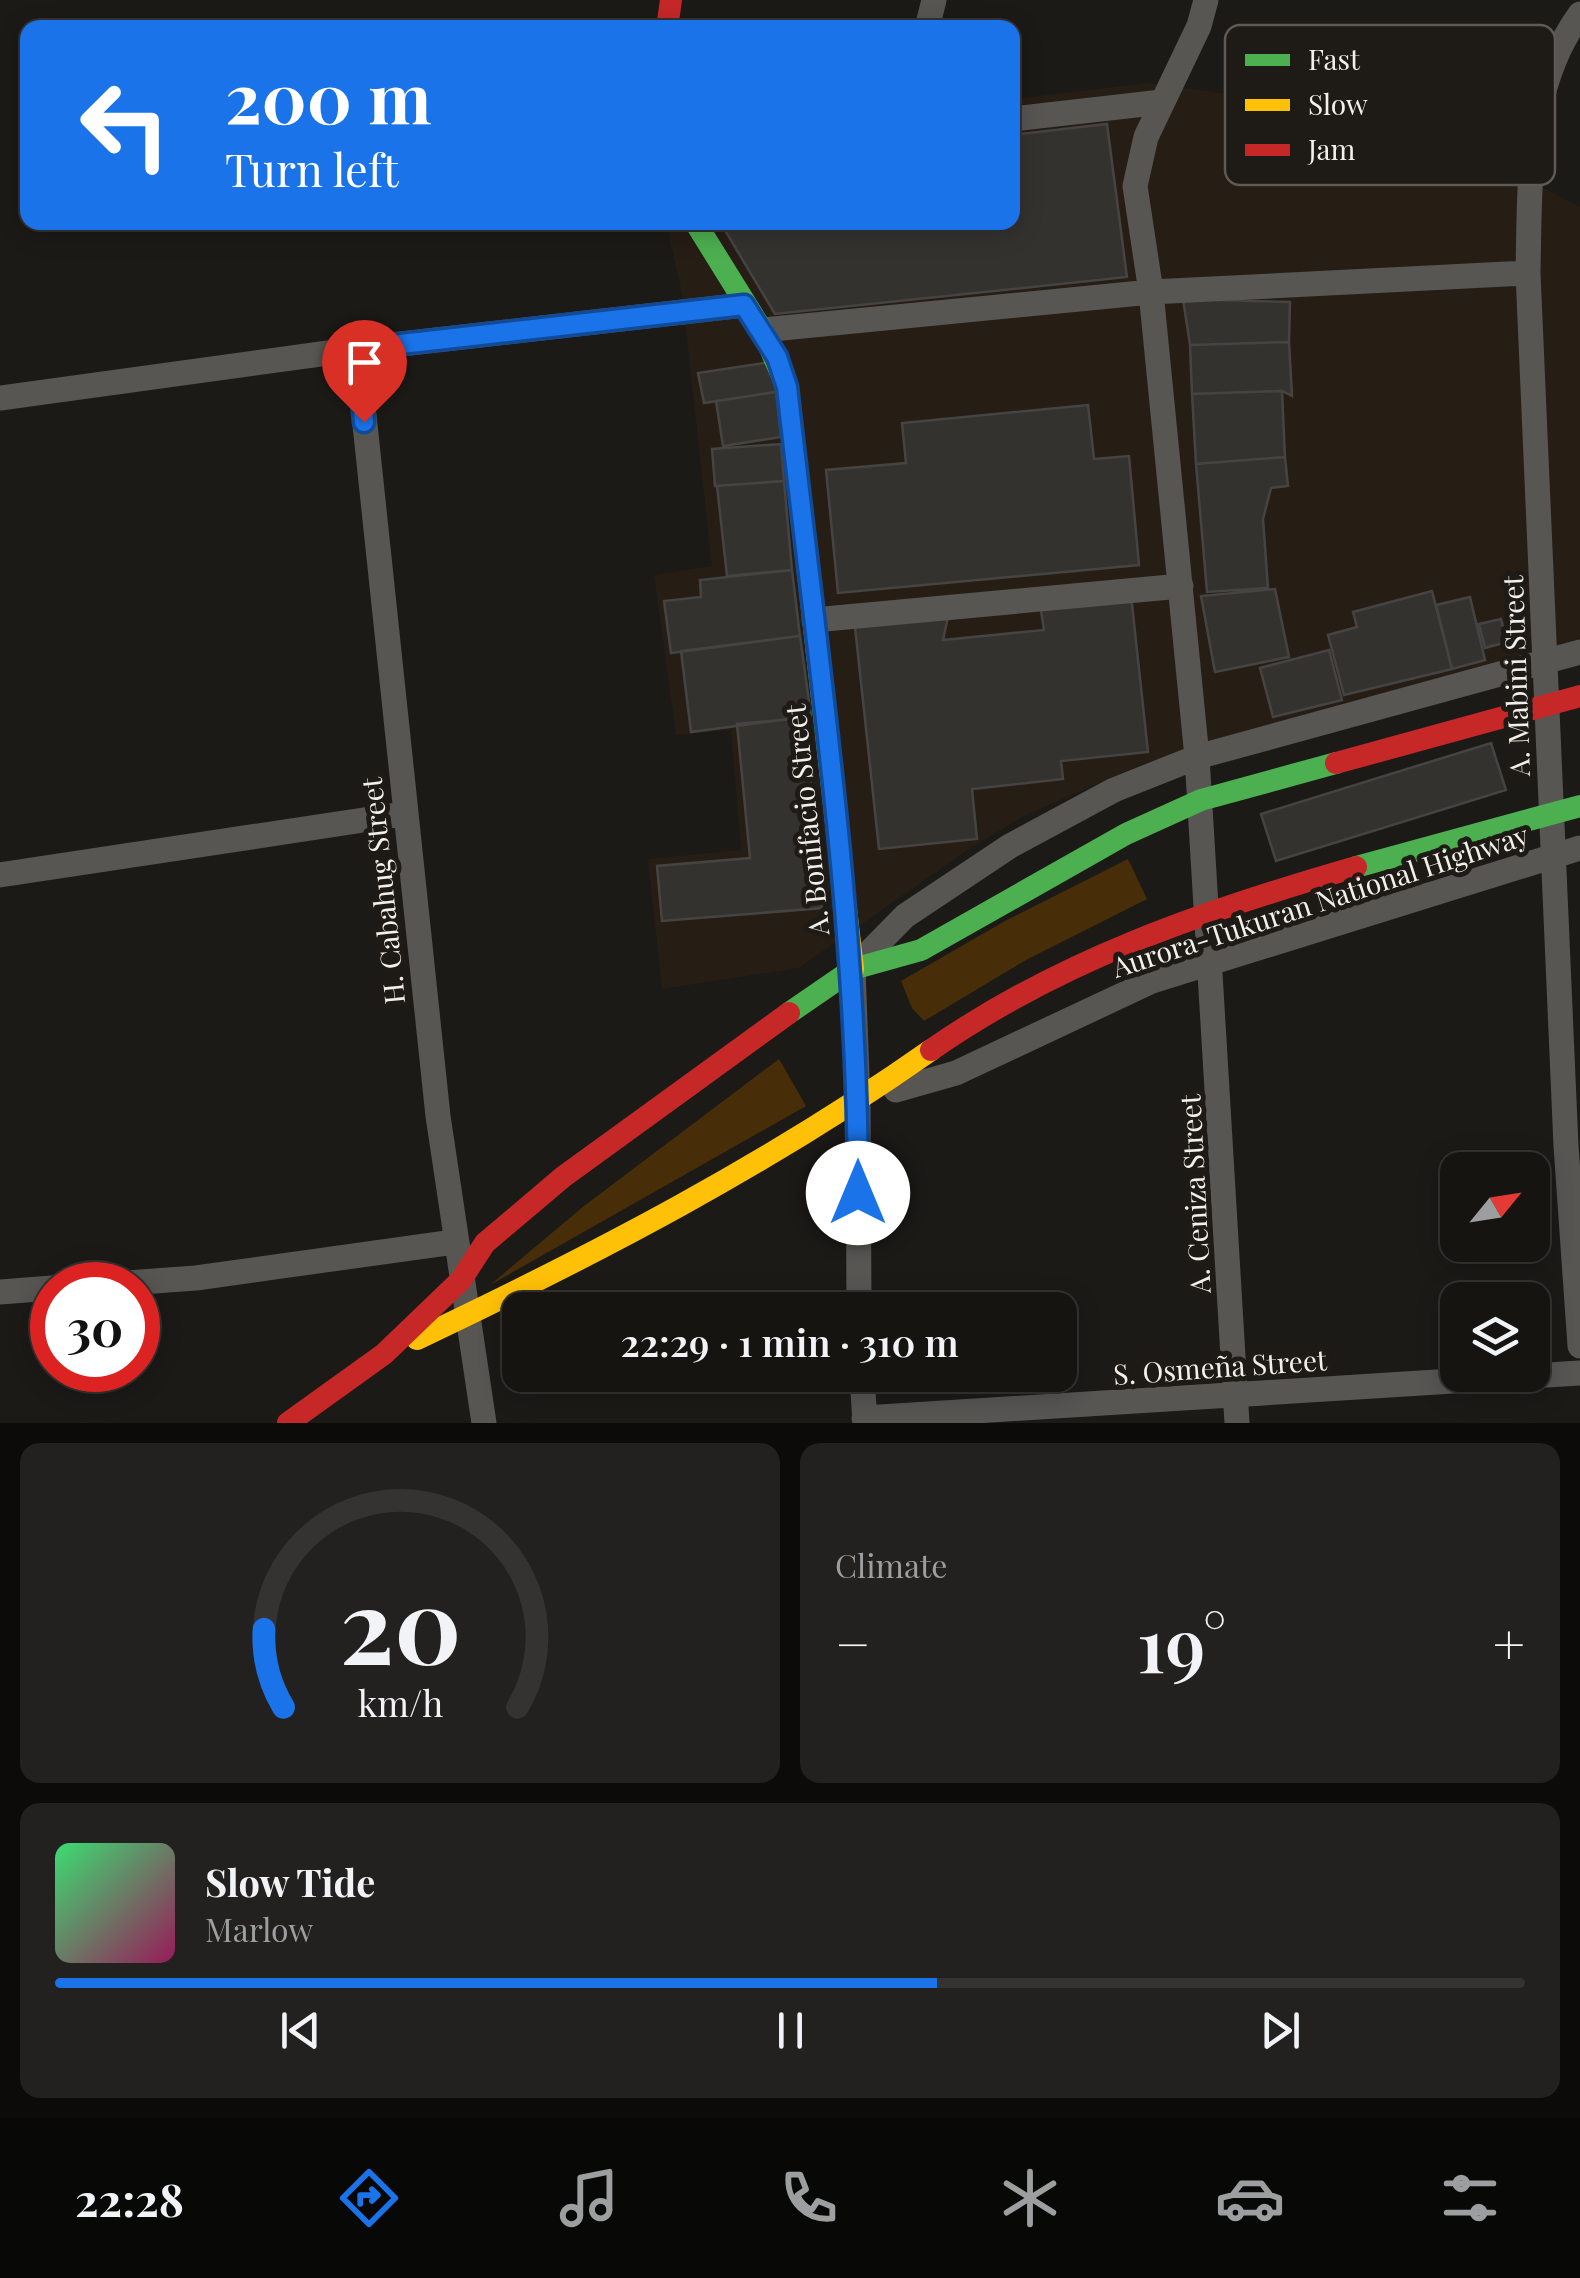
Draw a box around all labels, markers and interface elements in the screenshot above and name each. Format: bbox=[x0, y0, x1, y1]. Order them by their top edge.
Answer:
legend bbox=[1225, 25, 1555, 185]
text: Fast bbox=[1308, 40, 1361, 77]
text: 200 m bbox=[225, 48, 432, 142]
icon: left bbox=[60, 60, 190, 190]
text: Slow bbox=[1308, 85, 1368, 122]
text: Jam bbox=[1307, 130, 1355, 167]
text: Turn left bbox=[225, 138, 399, 198]
pin bbox=[322, 320, 407, 423]
icon: arrive bbox=[337, 335, 392, 390]
street label: A. Mabini Street bbox=[1493, 574, 1537, 778]
street label: A. Bonifacio Street bbox=[775, 702, 837, 938]
street label: H. Cabahug Street bbox=[352, 775, 412, 1006]
street label: Aurora-Tukuran National Highway bbox=[1106, 815, 1533, 985]
street label: A. Ceniza Street bbox=[1170, 1093, 1218, 1295]
position arrow bbox=[806, 1141, 910, 1245]
north arrow bbox=[1440, 1152, 1550, 1262]
map controls bbox=[1440, 1152, 1550, 1392]
speed limit sign: 30 bbox=[30, 1262, 160, 1392]
button: layers bbox=[1440, 1282, 1550, 1392]
text: 22:29 · 1 min · 310 m bbox=[620, 1316, 959, 1367]
street label: S. Osmeña Street bbox=[1112, 1340, 1329, 1392]
text: Climate bbox=[835, 1543, 947, 1586]
text: 20 bbox=[339, 1552, 461, 1691]
text: 19° bbox=[1137, 1592, 1227, 1692]
text: − bbox=[835, 1605, 871, 1679]
text: + bbox=[1493, 1605, 1525, 1679]
text: km/h bbox=[357, 1678, 443, 1726]
text: Slow Tide bbox=[205, 1856, 375, 1907]
text: Marlow bbox=[205, 1907, 313, 1950]
icon: previous bbox=[273, 2003, 328, 2058]
icon: pause bbox=[763, 2003, 818, 2058]
icon: next bbox=[1253, 2003, 1308, 2058]
icon: directions bbox=[334, 2163, 404, 2233]
icon: music bbox=[554, 2163, 624, 2233]
icon: phone bbox=[774, 2163, 844, 2233]
icon: climate bbox=[995, 2163, 1065, 2233]
icon: car bbox=[1215, 2163, 1285, 2233]
icon: filters bbox=[1435, 2163, 1505, 2233]
text: 22:28 bbox=[75, 2168, 184, 2228]

